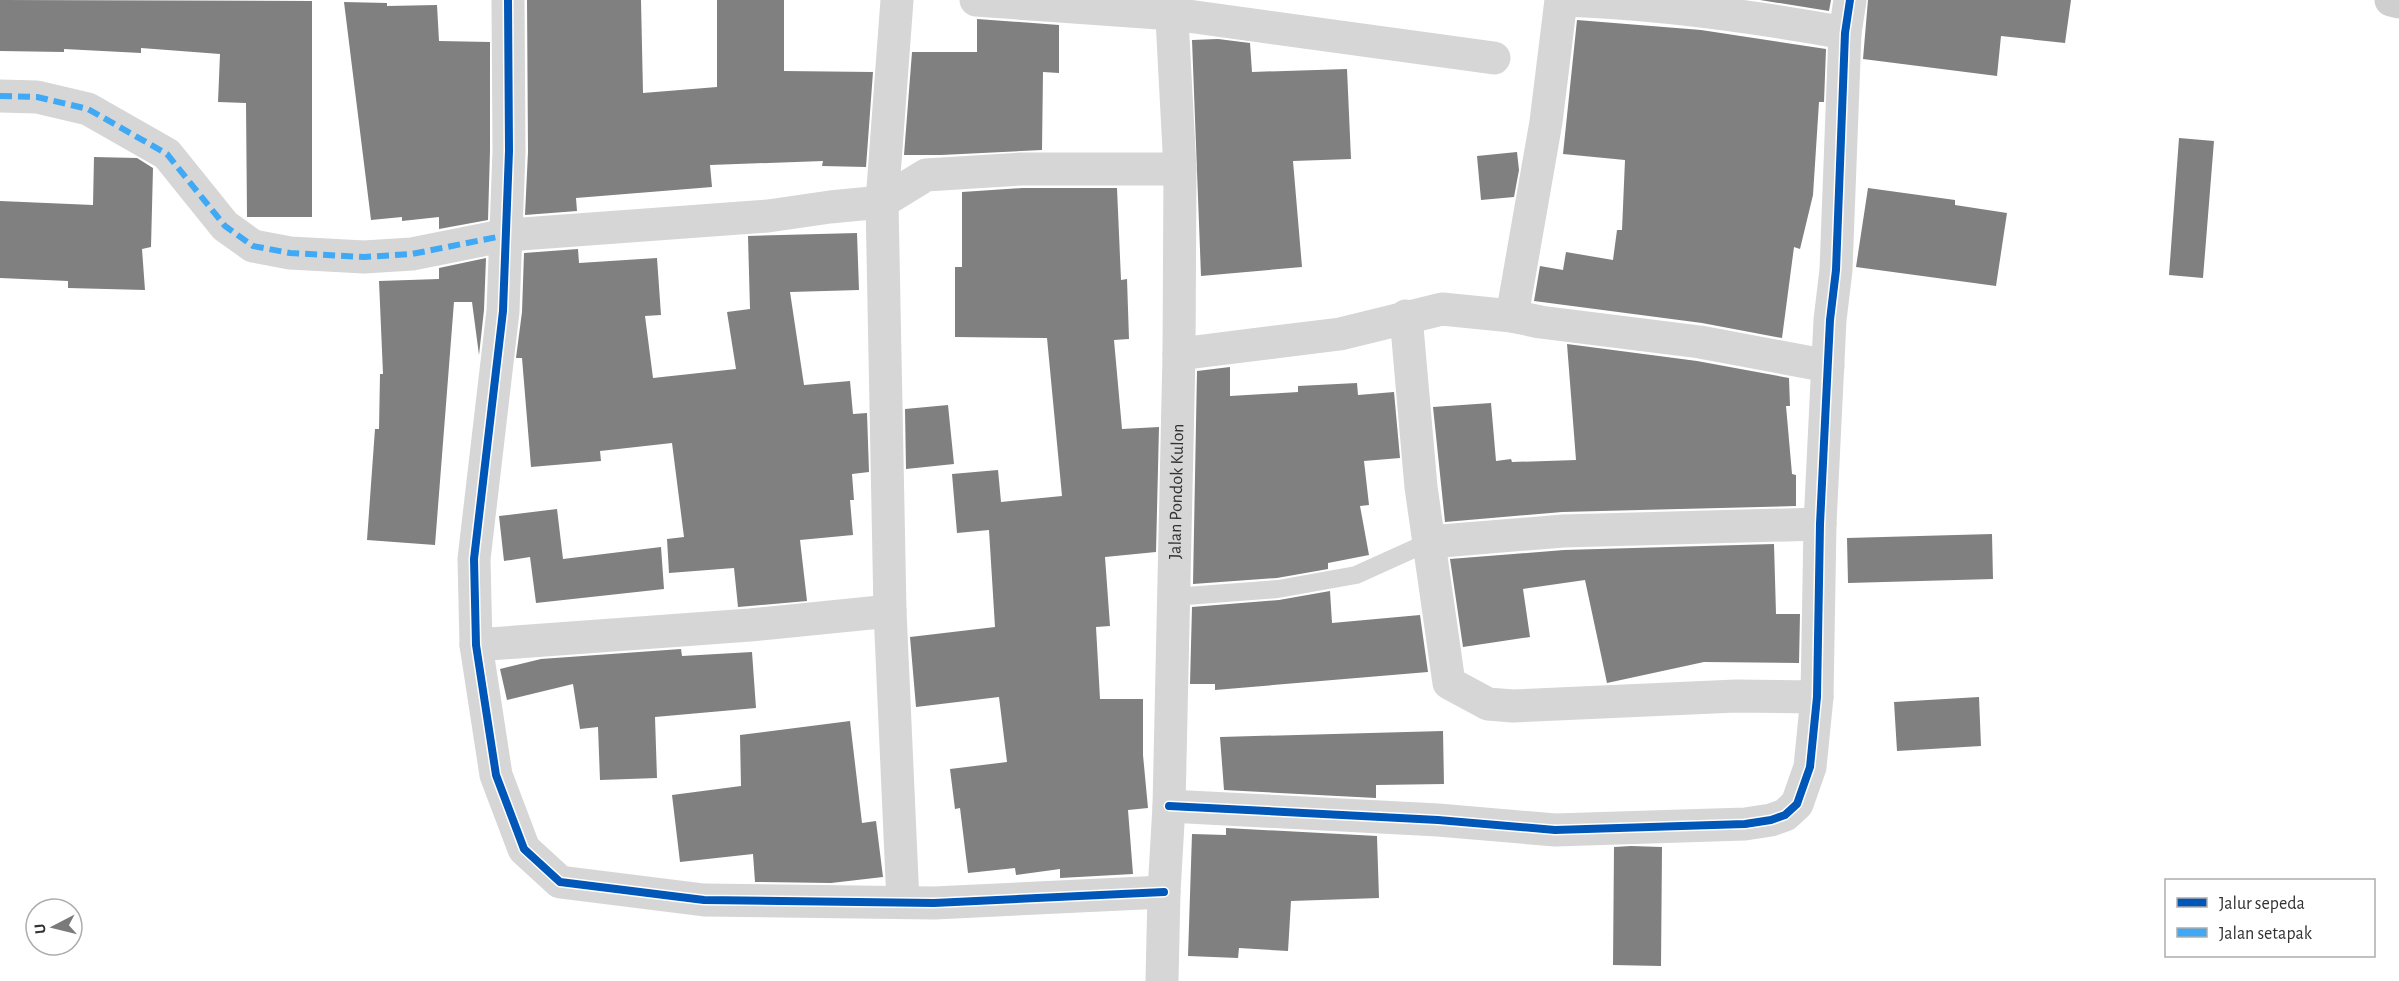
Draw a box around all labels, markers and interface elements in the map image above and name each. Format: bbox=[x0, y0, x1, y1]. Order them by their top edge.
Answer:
street label: Jalan Pondok Kulon bbox=[1166, 423, 1187, 559]
legend bbox=[2165, 879, 2375, 957]
text: Jalur sepeda bbox=[2219, 895, 2305, 913]
north arrow bbox=[24, 897, 84, 957]
text: U bbox=[32, 923, 49, 935]
text: Jalan setapak bbox=[2219, 925, 2313, 943]

